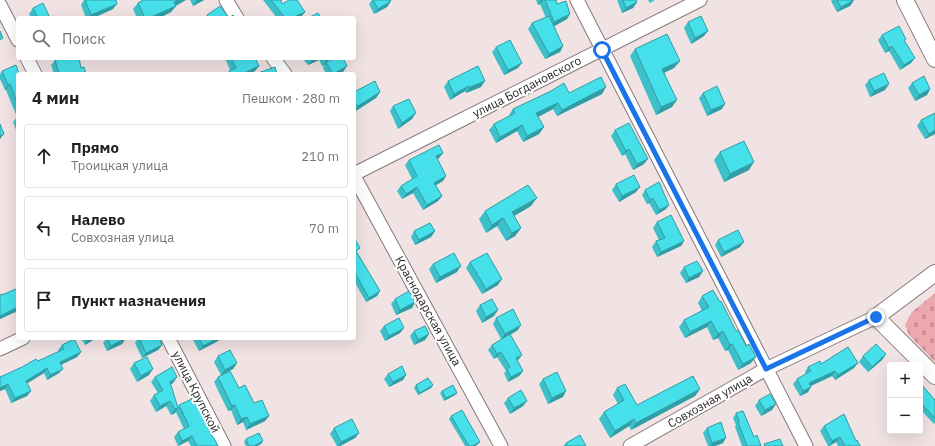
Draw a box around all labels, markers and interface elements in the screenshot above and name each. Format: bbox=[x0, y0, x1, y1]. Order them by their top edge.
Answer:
search box bbox=[16, 16, 356, 60]
icon: search bbox=[30, 27, 52, 49]
text: Поиск bbox=[62, 29, 105, 48]
route start bbox=[593, 41, 611, 59]
street label: улица Богдановского bbox=[470, 52, 584, 121]
text: 4 мин bbox=[32, 87, 79, 109]
text: Пешком · 280 m bbox=[242, 90, 340, 107]
text: Прямо bbox=[71, 138, 119, 157]
icon: ahead bbox=[33, 145, 55, 167]
text: 210 m bbox=[301, 148, 339, 165]
text: Троицкая улица bbox=[71, 157, 168, 174]
text: Налево bbox=[71, 210, 125, 229]
icon: left bbox=[33, 217, 55, 239]
text: 70 m bbox=[309, 220, 339, 237]
text: Совхозная улица bbox=[71, 229, 174, 246]
street label: Краснодарская улица bbox=[392, 253, 465, 369]
icon: arrive bbox=[33, 289, 55, 311]
text: Пункт назначения bbox=[71, 291, 206, 310]
route end bbox=[867, 308, 885, 326]
street label: улица Крупской bbox=[169, 348, 224, 435]
map controls bbox=[887, 362, 923, 434]
button: + bbox=[887, 362, 923, 398]
street label: Совхозная улица bbox=[665, 370, 755, 431]
button: − bbox=[887, 398, 923, 434]

